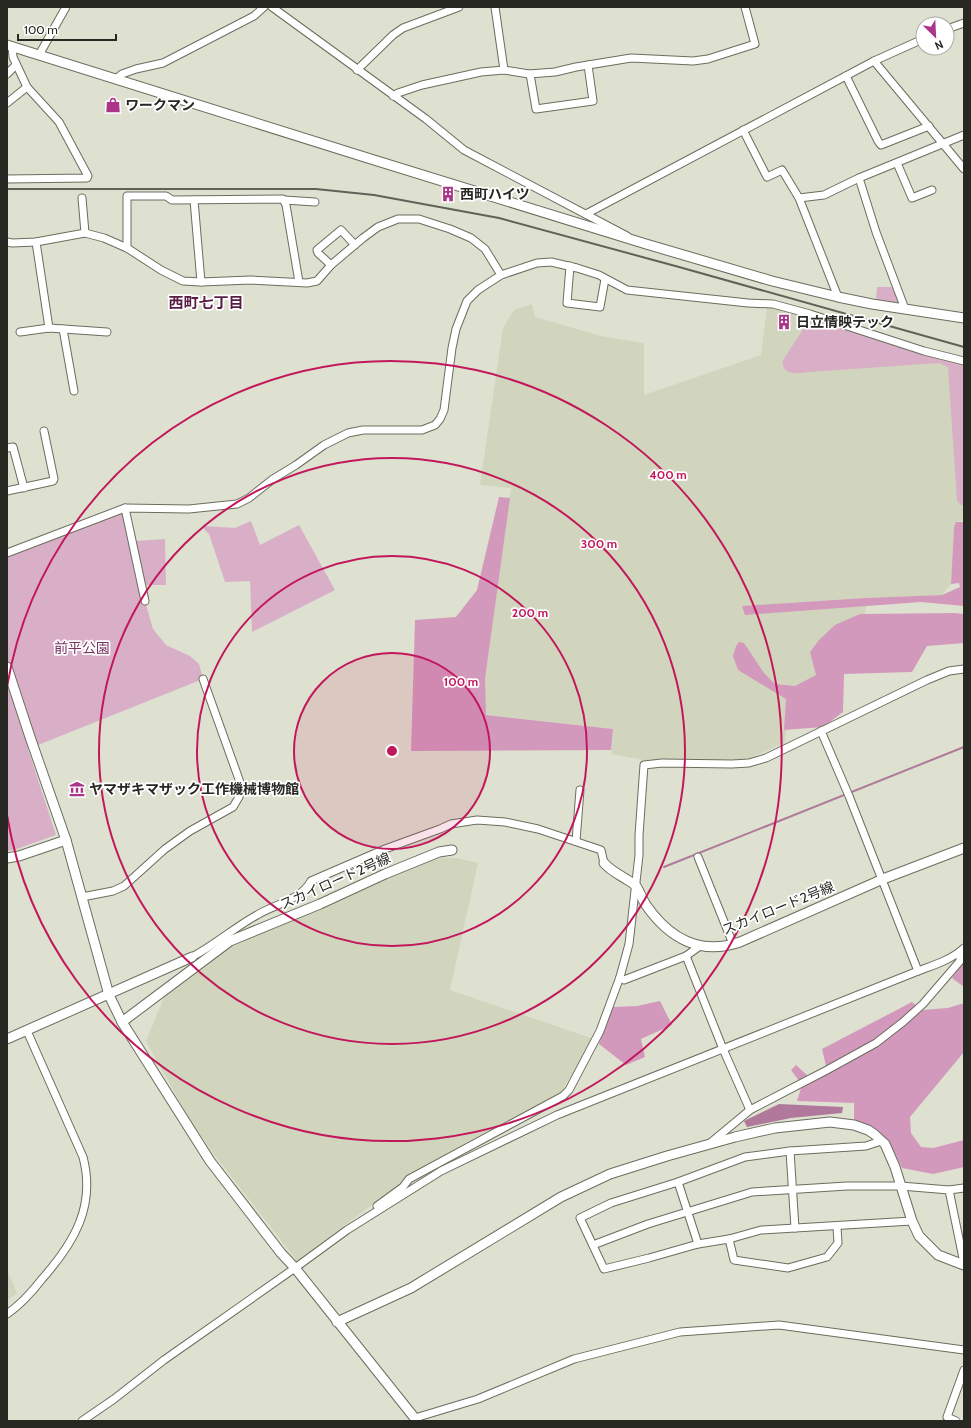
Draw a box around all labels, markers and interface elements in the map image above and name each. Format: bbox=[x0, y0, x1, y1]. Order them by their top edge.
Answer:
scale bar bbox=[18, 16, 116, 42]
north arrow bbox=[915, 16, 955, 56]
text: 100 m bbox=[24, 22, 58, 37]
text: N bbox=[933, 37, 945, 53]
shop icon: ワークマン bbox=[104, 96, 122, 114]
place label: ワークマン bbox=[125, 96, 195, 114]
building icon: 西町ハイツ bbox=[439, 185, 457, 203]
place label: 西町ハイツ bbox=[460, 185, 530, 203]
district label: 西町七丁目 bbox=[168, 294, 244, 312]
building icon: 日立情映テック bbox=[775, 313, 793, 331]
place label: 日立情映テック bbox=[796, 313, 894, 331]
text: 400 m bbox=[649, 467, 687, 482]
text: 300 m bbox=[581, 536, 617, 551]
text: 200 m bbox=[512, 605, 548, 620]
park label: 前平公園 bbox=[54, 639, 110, 657]
text: 100 m bbox=[444, 674, 478, 689]
centre of rings bbox=[385, 744, 399, 758]
museum icon: ヤマザキマザック工作機械博物館 bbox=[68, 780, 86, 798]
place label: ヤマザキマザック工作機械博物館 bbox=[89, 780, 299, 798]
street label: スカイロード2号線 bbox=[277, 849, 393, 913]
street label: スカイロード2号線 bbox=[719, 877, 837, 939]

